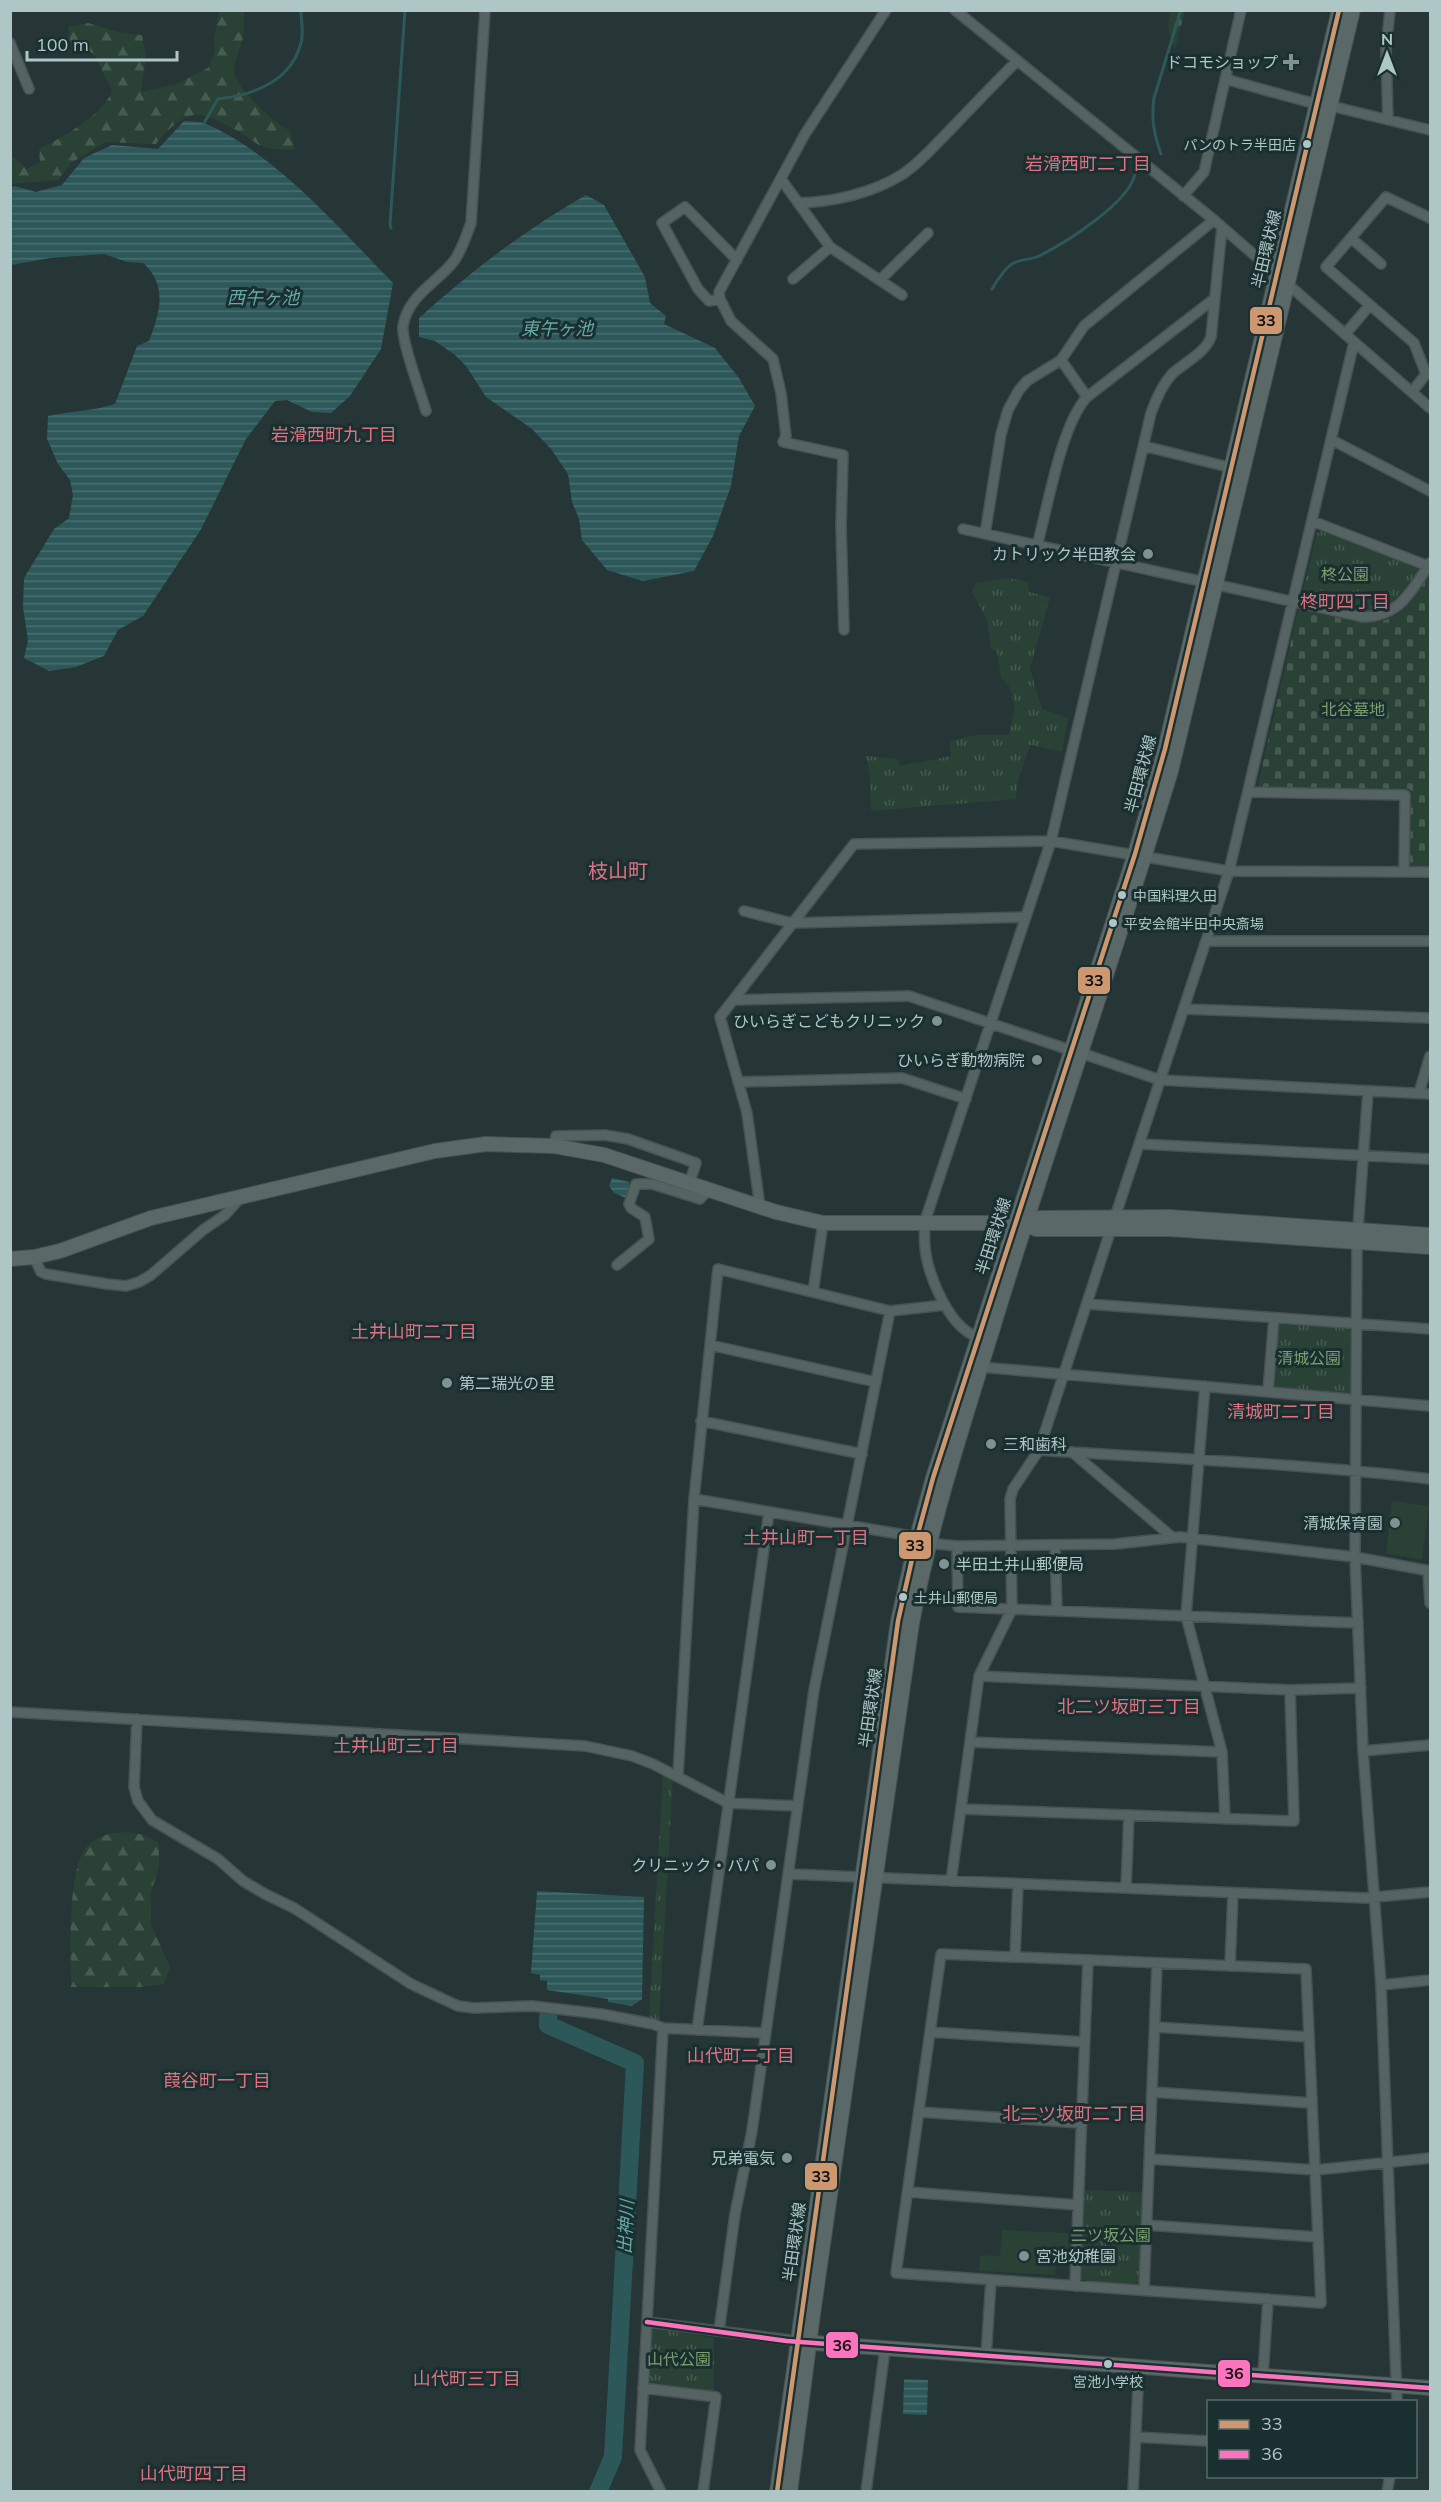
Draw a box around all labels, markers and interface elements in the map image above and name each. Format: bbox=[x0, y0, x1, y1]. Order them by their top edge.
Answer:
scale bar bbox=[27, 24, 177, 62]
north arrow bbox=[1357, 24, 1417, 84]
text: N bbox=[1381, 29, 1393, 49]
text: 100 m bbox=[36, 33, 89, 56]
place label: ドコモショップ bbox=[1166, 52, 1278, 72]
marker: ドコモショップ bbox=[1282, 53, 1300, 71]
place label: パンのトラ半田店 bbox=[1183, 136, 1296, 154]
marker: パンのトラ半田店 bbox=[1301, 138, 1313, 150]
district label: 岩滑西町二丁目 bbox=[1025, 152, 1151, 175]
street label: 半田環状線 bbox=[1247, 208, 1285, 290]
water label: 西午ヶ池 bbox=[227, 286, 301, 309]
line badge: 33 bbox=[1249, 306, 1283, 335]
text: 33 bbox=[1256, 310, 1276, 330]
water label: 東午ヶ池 bbox=[521, 317, 595, 340]
district label: 岩滑西町九丁目 bbox=[271, 423, 397, 446]
place label: カトリック半田教会 bbox=[992, 544, 1136, 564]
marker: カトリック半田教会 bbox=[1141, 547, 1155, 561]
park label: 柊公園 bbox=[1321, 564, 1369, 584]
district label: 柊町四丁目 bbox=[1300, 590, 1390, 613]
park label: 北谷墓地 bbox=[1321, 699, 1385, 719]
street label: 半田環状線 bbox=[1120, 733, 1160, 815]
district label: 枝山町 bbox=[588, 858, 648, 883]
place label: 中国料理久田 bbox=[1133, 887, 1217, 905]
marker: 中国料理久田 bbox=[1116, 889, 1128, 901]
place label: 平安会館半田中央斎場 bbox=[1124, 915, 1264, 933]
marker: 平安会館半田中央斎場 bbox=[1107, 917, 1119, 929]
line badge: 33 bbox=[1077, 966, 1111, 995]
text: 33 bbox=[1084, 970, 1104, 990]
place label: ひいらぎこどもクリニック bbox=[733, 1011, 925, 1031]
marker: ひいらぎこどもクリニック bbox=[930, 1014, 944, 1028]
place label: ひいらぎ動物病院 bbox=[897, 1050, 1025, 1070]
marker: ひいらぎ動物病院 bbox=[1030, 1053, 1044, 1067]
street label: 半田環状線 bbox=[971, 1195, 1015, 1277]
district label: 土井山町二丁目 bbox=[351, 1320, 477, 1343]
park label: 清城公園 bbox=[1277, 1348, 1341, 1368]
place label: 第二瑞光の里 bbox=[459, 1373, 555, 1393]
marker: 第二瑞光の里 bbox=[440, 1376, 454, 1390]
district label: 清城町二丁目 bbox=[1227, 1400, 1335, 1423]
place label: 三和歯科 bbox=[1003, 1434, 1067, 1454]
marker: 三和歯科 bbox=[984, 1437, 998, 1451]
place label: 清城保育園 bbox=[1303, 1513, 1383, 1533]
marker: 清城保育園 bbox=[1388, 1516, 1402, 1530]
district label: 土井山町一丁目 bbox=[743, 1526, 869, 1549]
line badge: 33 bbox=[898, 1531, 932, 1560]
text: 33 bbox=[905, 1535, 925, 1555]
place label: 半田土井山郵便局 bbox=[956, 1554, 1084, 1574]
marker: 半田土井山郵便局 bbox=[937, 1557, 951, 1571]
place label: 土井山郵便局 bbox=[914, 1589, 998, 1607]
marker: 土井山郵便局 bbox=[897, 1591, 909, 1603]
street label: 半田環状線 bbox=[855, 1667, 885, 1749]
district label: 北二ツ坂町三丁目 bbox=[1057, 1695, 1201, 1718]
district label: 土井山町三丁目 bbox=[333, 1734, 459, 1757]
place label: クリニック・パパ bbox=[631, 1855, 759, 1875]
marker: クリニック・パパ bbox=[764, 1858, 778, 1872]
district label: 山代町二丁目 bbox=[687, 2044, 795, 2067]
district label: 葭谷町一丁目 bbox=[163, 2069, 271, 2092]
district label: 北二ツ坂町二丁目 bbox=[1002, 2102, 1146, 2125]
place label: 兄弟電気 bbox=[711, 2148, 775, 2168]
marker: 兄弟電気 bbox=[780, 2151, 794, 2165]
line badge: 33 bbox=[804, 2162, 838, 2191]
text: 33 bbox=[811, 2166, 831, 2186]
water label: 出神川 bbox=[613, 2197, 639, 2255]
street label: 半田環状線 bbox=[779, 2201, 809, 2283]
park label: 二ツ坂公園 bbox=[1071, 2225, 1151, 2245]
place label: 宮池幼稚園 bbox=[1036, 2246, 1116, 2266]
marker: 宮池幼稚園 bbox=[1017, 2249, 1031, 2263]
line badge: 36 bbox=[825, 2331, 859, 2359]
text: 36 bbox=[832, 2335, 852, 2355]
park label: 山代公園 bbox=[647, 2349, 711, 2369]
marker: 宮池小学校 bbox=[1102, 2358, 1114, 2370]
line badge: 36 bbox=[1217, 2359, 1251, 2388]
text: 36 bbox=[1224, 2363, 1244, 2383]
district label: 山代町三丁目 bbox=[413, 2367, 521, 2390]
place label: 宮池小学校 bbox=[1073, 2373, 1143, 2391]
legend bbox=[1207, 2400, 1417, 2478]
text: 33 bbox=[1261, 2412, 1283, 2435]
text: 36 bbox=[1261, 2442, 1283, 2465]
district label: 山代町四丁目 bbox=[140, 2462, 248, 2485]

